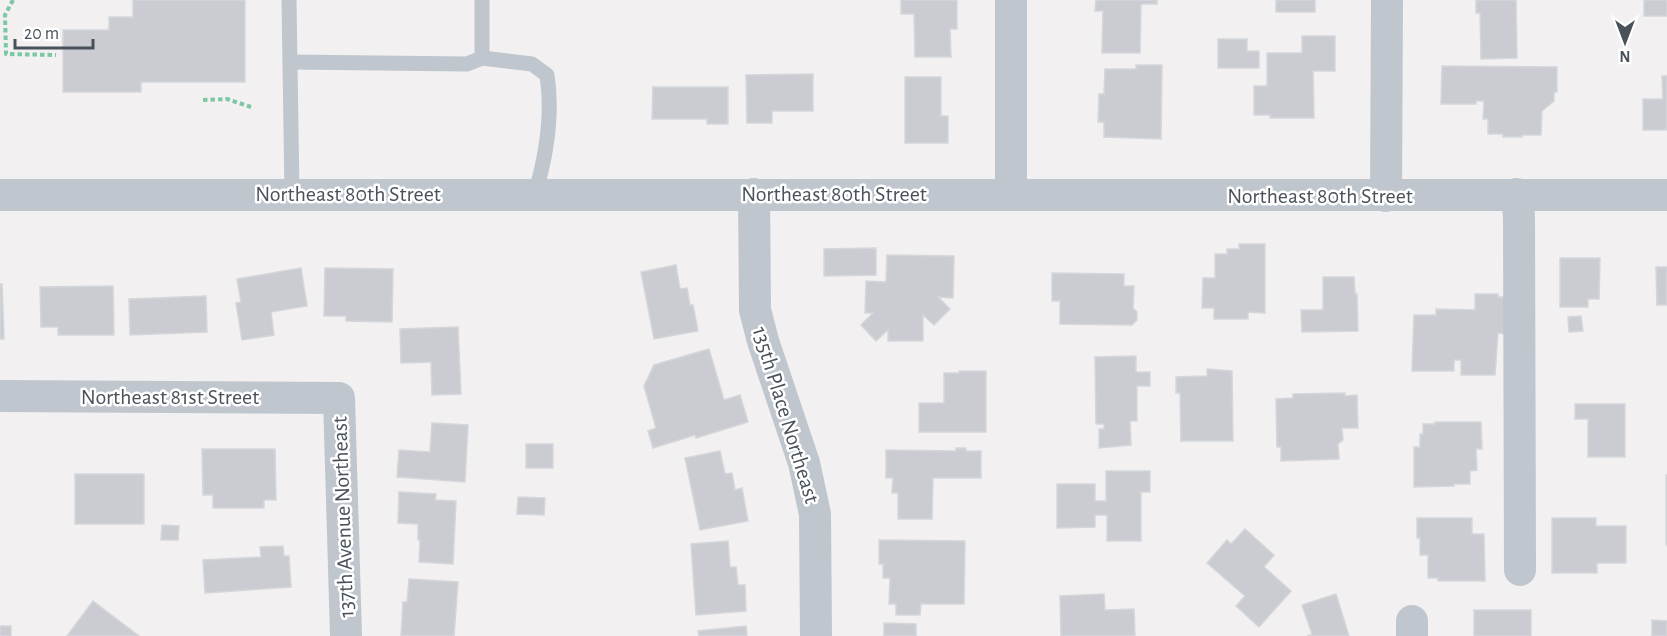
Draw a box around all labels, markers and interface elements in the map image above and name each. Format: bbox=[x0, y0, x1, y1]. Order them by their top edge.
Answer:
scale bar bbox=[15, 12, 93, 50]
north arrow bbox=[1595, 12, 1655, 72]
text: 20 m bbox=[24, 25, 59, 43]
text: N bbox=[1619, 48, 1631, 64]
street label: Northeast 80th Street bbox=[255, 183, 441, 205]
street label: Northeast 80th Street bbox=[741, 183, 927, 205]
street label: Northeast 80th Street bbox=[1227, 185, 1413, 207]
street label: 135th Place Northeast bbox=[749, 324, 823, 506]
street label: Northeast 81st Street bbox=[81, 386, 259, 408]
street label: 137th Avenue Northeast bbox=[328, 416, 358, 618]

